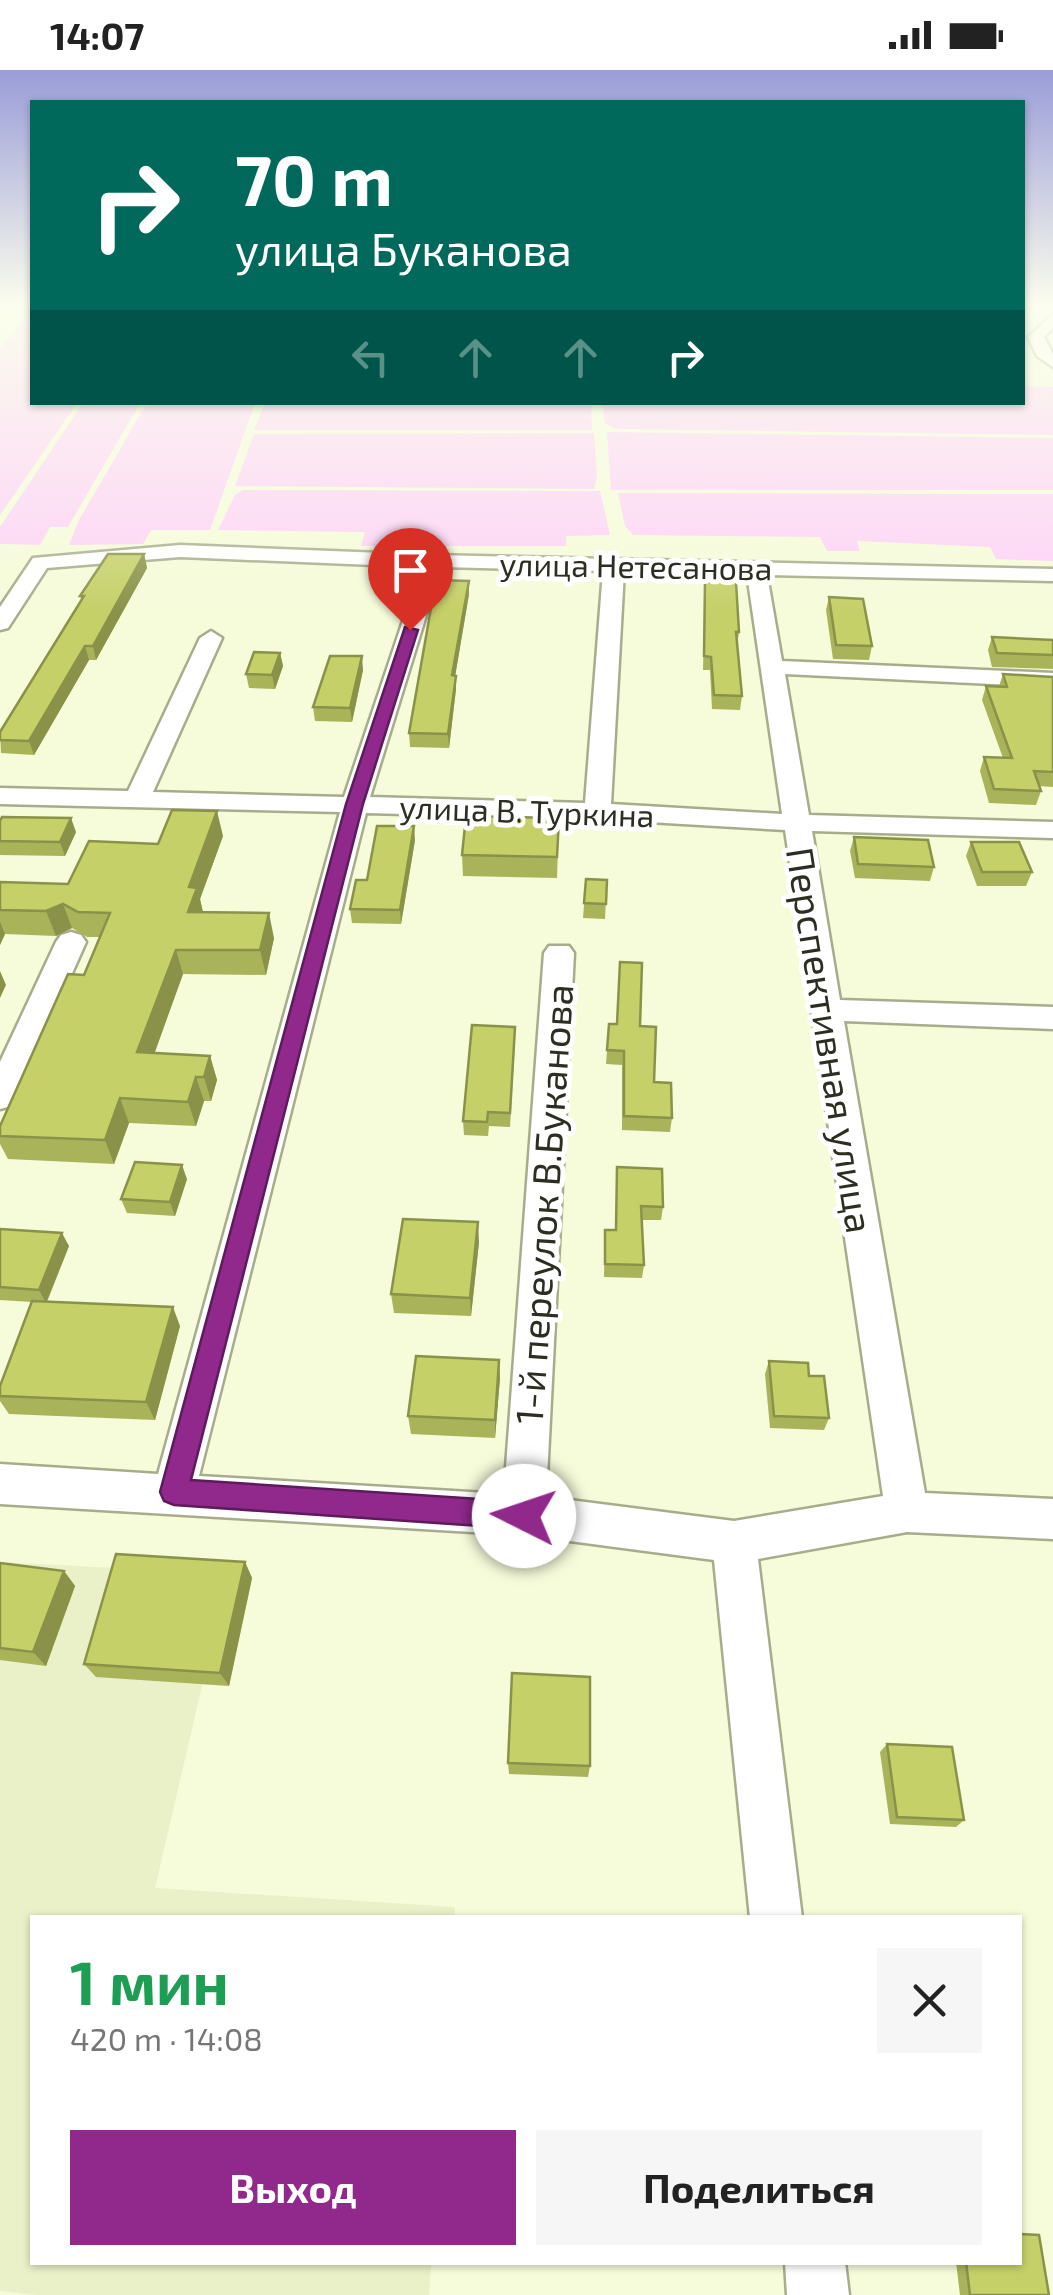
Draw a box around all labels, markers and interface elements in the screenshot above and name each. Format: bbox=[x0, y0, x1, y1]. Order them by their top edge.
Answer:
text: 14:07 bbox=[50, 12, 144, 58]
text: 70 m bbox=[235, 136, 393, 220]
icon: right bbox=[70, 140, 200, 270]
text: улица Буканова bbox=[235, 221, 572, 275]
icon: left bbox=[343, 330, 398, 385]
icon: ahead bbox=[448, 330, 503, 385]
icon: ahead bbox=[553, 330, 608, 385]
icon: right bbox=[658, 330, 713, 385]
pin bbox=[368, 528, 453, 631]
icon: arrive bbox=[383, 543, 438, 598]
street label: улица Нетесанова bbox=[499, 544, 773, 587]
street label: улица В. Туркина bbox=[399, 787, 655, 834]
street label: Перспективная улица bbox=[778, 844, 884, 1236]
street label: 1-й переулок В.Буканова bbox=[505, 982, 581, 1426]
position arrow bbox=[472, 1464, 576, 1568]
text: 1 мин bbox=[70, 1945, 229, 2017]
button: close bbox=[877, 1948, 982, 2053]
text: 420 m · 14:08 bbox=[70, 2019, 263, 2057]
button: Выход bbox=[70, 2130, 516, 2245]
button: Поделиться bbox=[536, 2130, 982, 2245]

